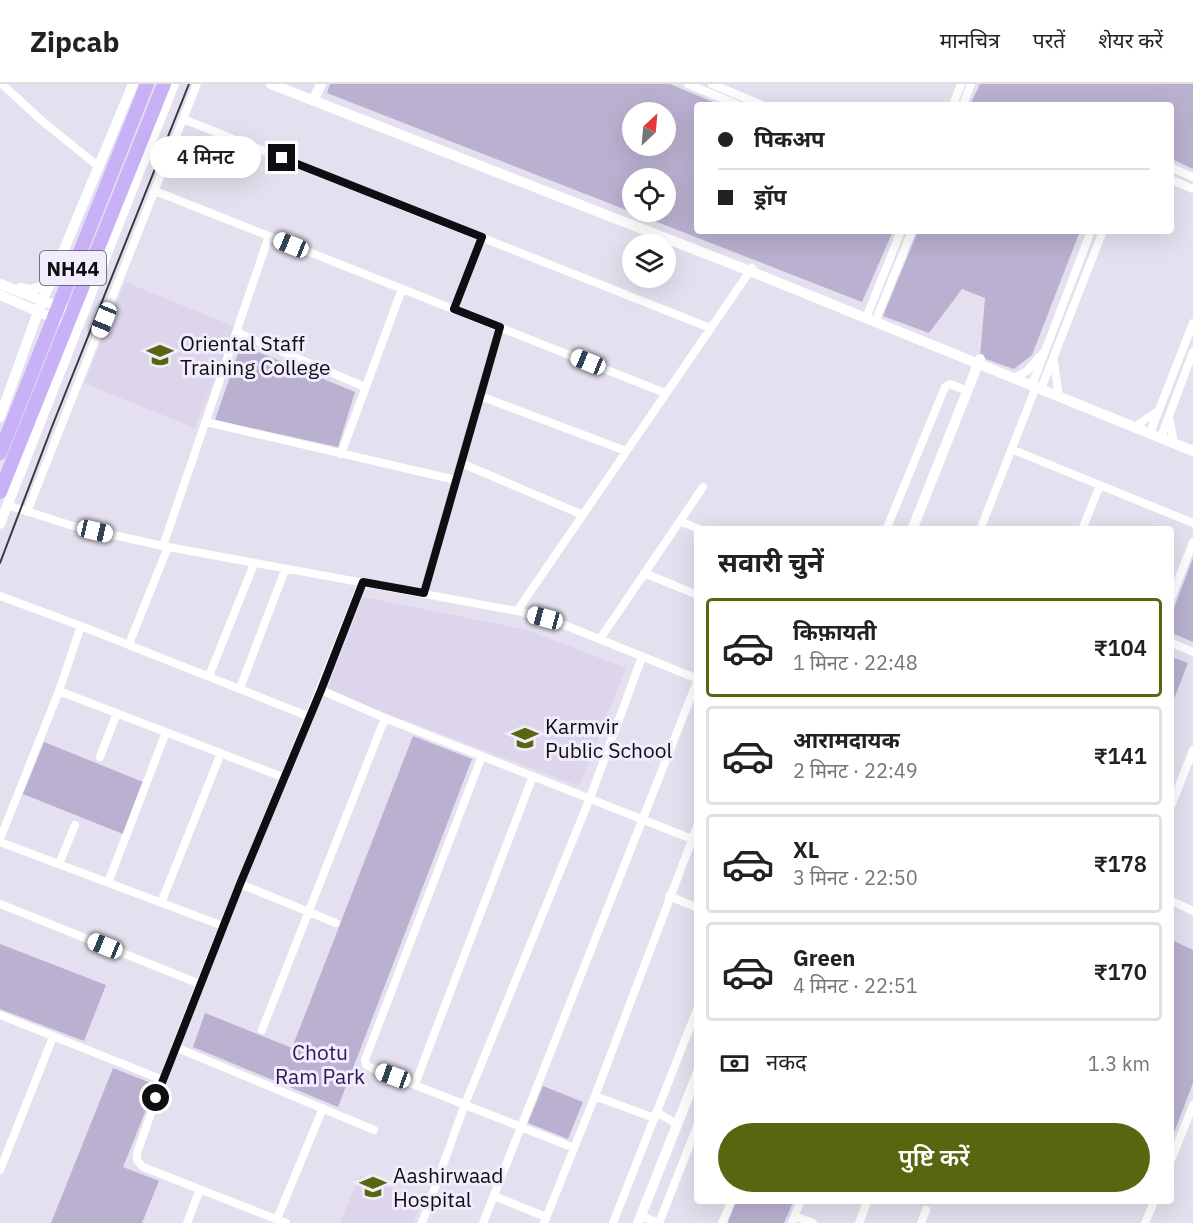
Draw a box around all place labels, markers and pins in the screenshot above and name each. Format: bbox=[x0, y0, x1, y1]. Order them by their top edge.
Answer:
place label: Oriental Staff Training College bbox=[180, 329, 330, 381]
school or university icon: Oriental Staff Training College bbox=[145, 340, 175, 370]
place label: Karmvir Public School bbox=[545, 712, 673, 764]
school or university icon: Karmvir Public School bbox=[510, 723, 540, 753]
place label: Aashirwaad Hospital bbox=[393, 1161, 504, 1213]
school or university icon: Aashirwaad Hospital bbox=[358, 1172, 388, 1202]

